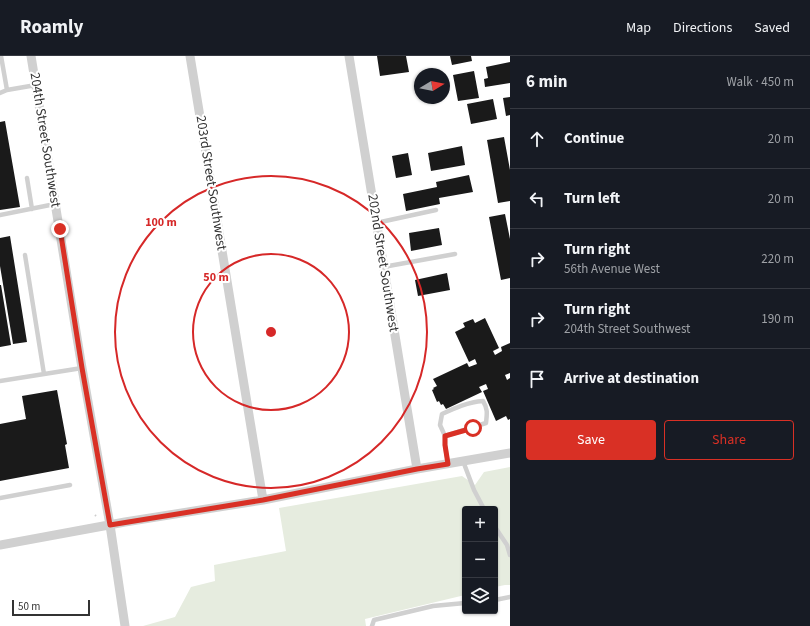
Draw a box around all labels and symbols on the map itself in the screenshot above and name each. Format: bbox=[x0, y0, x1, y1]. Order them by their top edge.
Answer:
north arrow bbox=[414, 68, 450, 104]
street label: 204th Street Southwest bbox=[24, 71, 66, 209]
street label: 203rd Street Southwest bbox=[190, 114, 232, 252]
street label: 202nd Street Southwest bbox=[362, 193, 404, 334]
text: 100 m bbox=[145, 214, 177, 231]
route end bbox=[51, 220, 69, 238]
text: 50 m bbox=[203, 269, 229, 286]
centre of rings bbox=[264, 325, 278, 339]
route start bbox=[464, 419, 482, 437]
scale bar bbox=[12, 598, 90, 617]

